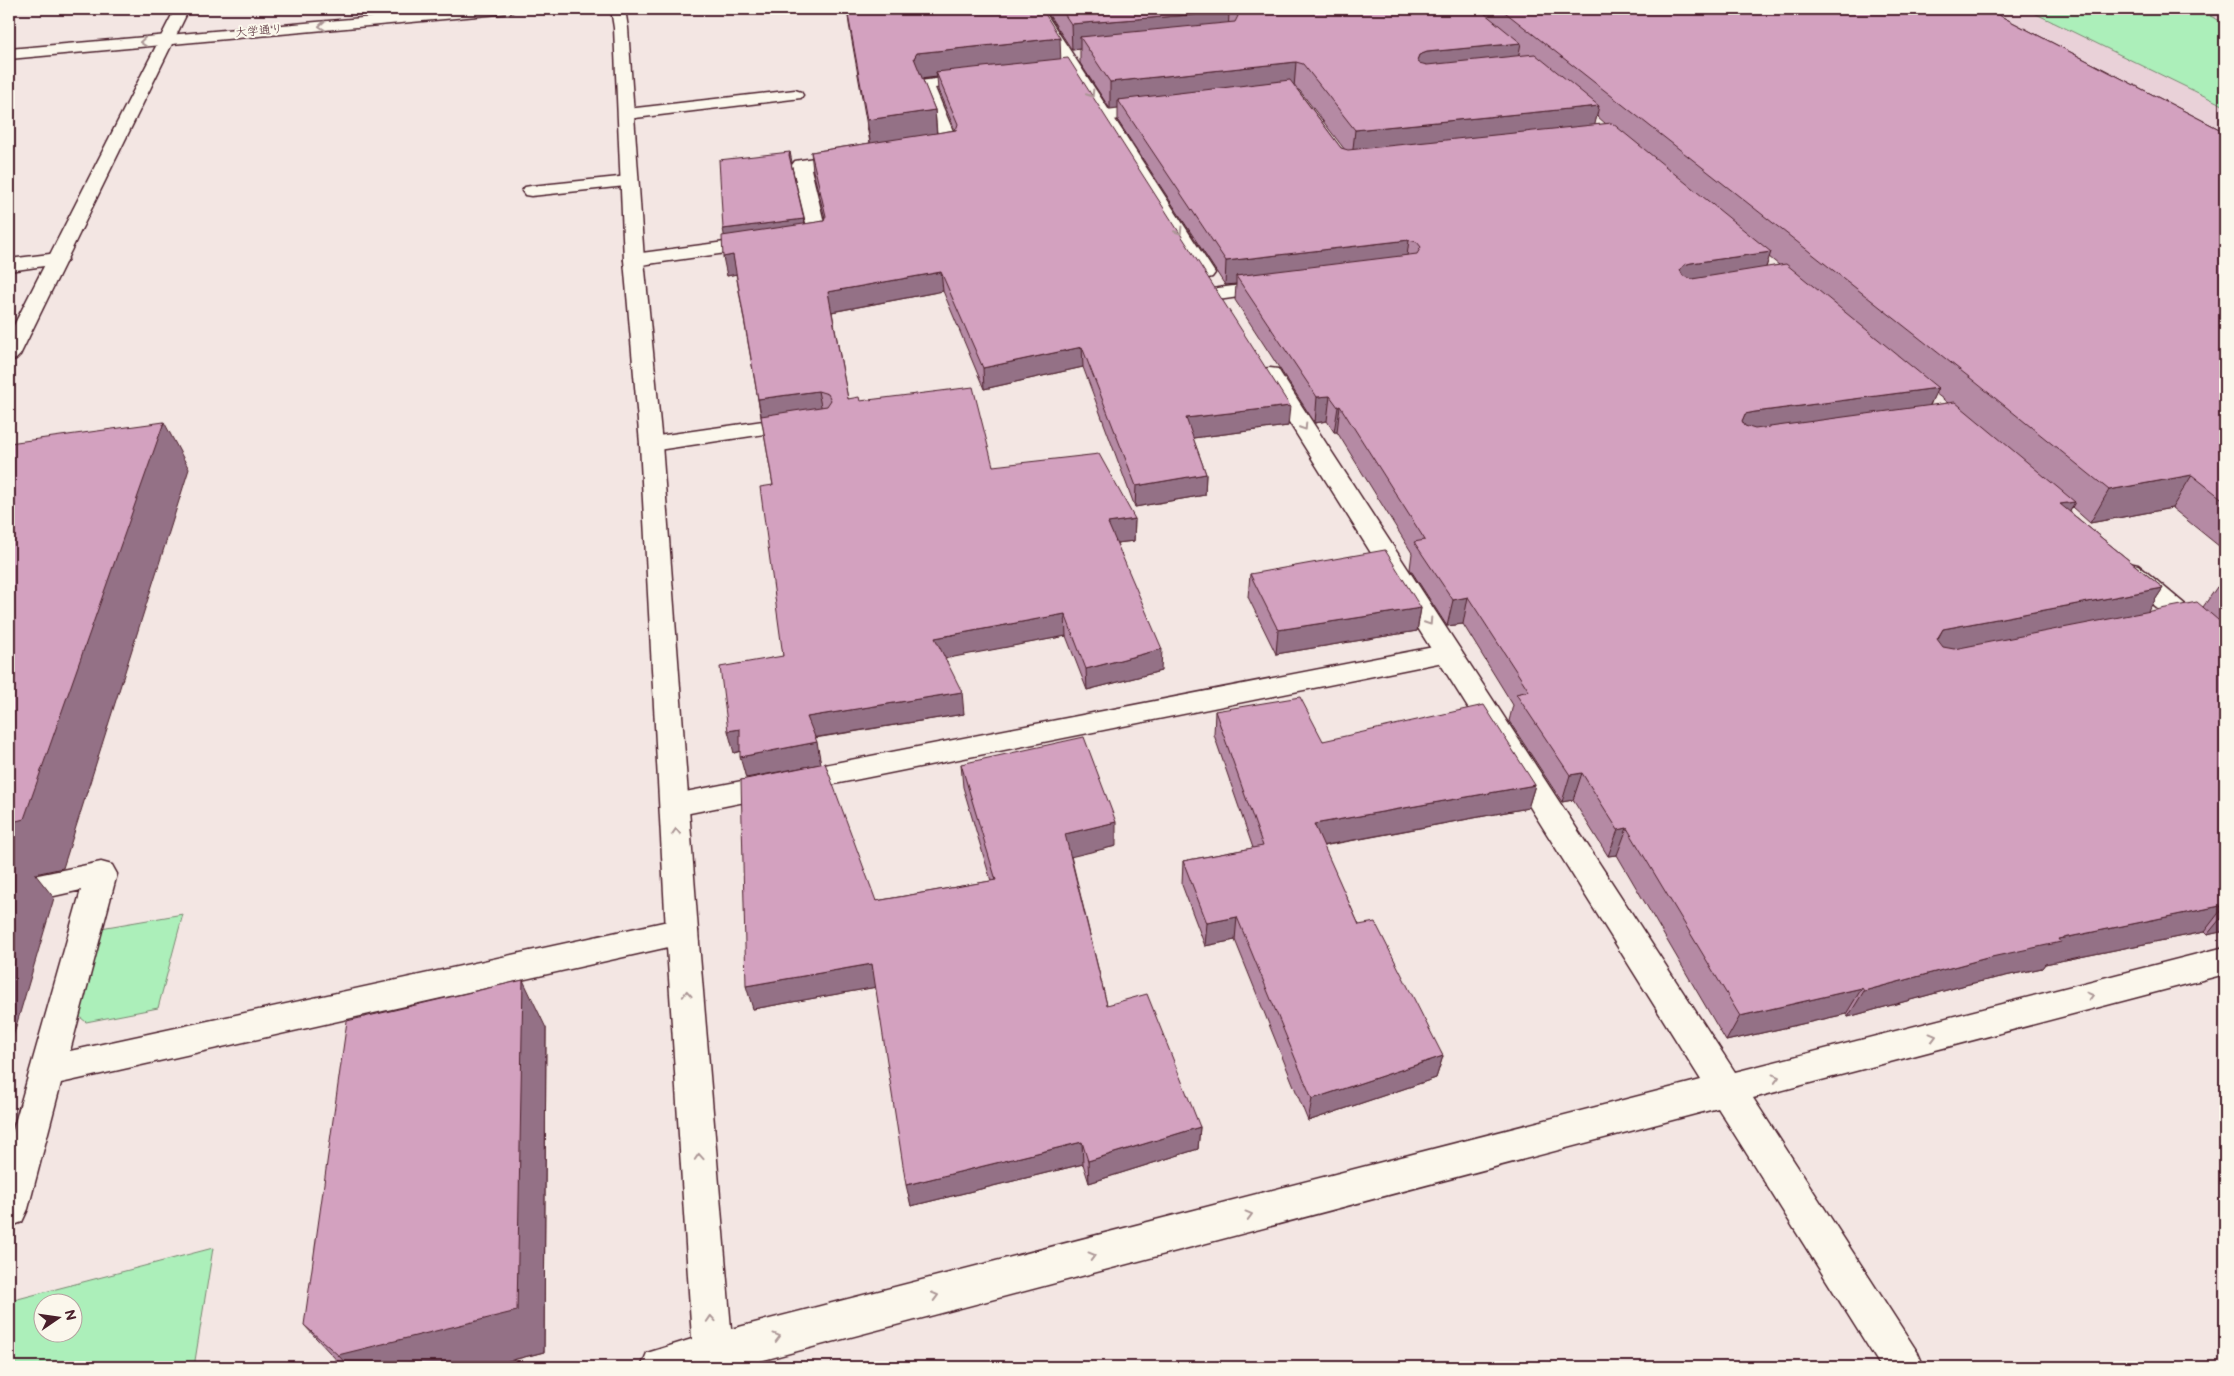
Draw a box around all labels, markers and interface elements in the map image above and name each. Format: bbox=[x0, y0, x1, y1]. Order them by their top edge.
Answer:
one-way arrow bbox=[318, 20, 326, 31]
street label: 大学通り bbox=[234, 21, 284, 41]
one-way arrow bbox=[139, 36, 147, 47]
one-way arrow bbox=[1085, 88, 1095, 97]
one-way arrow bbox=[1172, 225, 1182, 234]
one-way arrow bbox=[1297, 421, 1307, 430]
one-way arrow bbox=[1423, 617, 1432, 626]
one-way arrow bbox=[671, 828, 682, 836]
one-way arrow bbox=[682, 990, 693, 998]
one-way arrow bbox=[2086, 991, 2094, 1001]
one-way arrow bbox=[1929, 1032, 1938, 1043]
one-way arrow bbox=[1772, 1073, 1780, 1084]
one-way arrow bbox=[694, 1152, 705, 1160]
one-way arrow bbox=[1245, 1210, 1254, 1221]
one-way arrow bbox=[1088, 1251, 1096, 1261]
one-way arrow bbox=[930, 1292, 938, 1302]
north arrow bbox=[32, 1294, 82, 1344]
text: N bbox=[61, 1308, 80, 1322]
one-way arrow bbox=[705, 1314, 716, 1322]
one-way arrow bbox=[773, 1332, 782, 1343]

